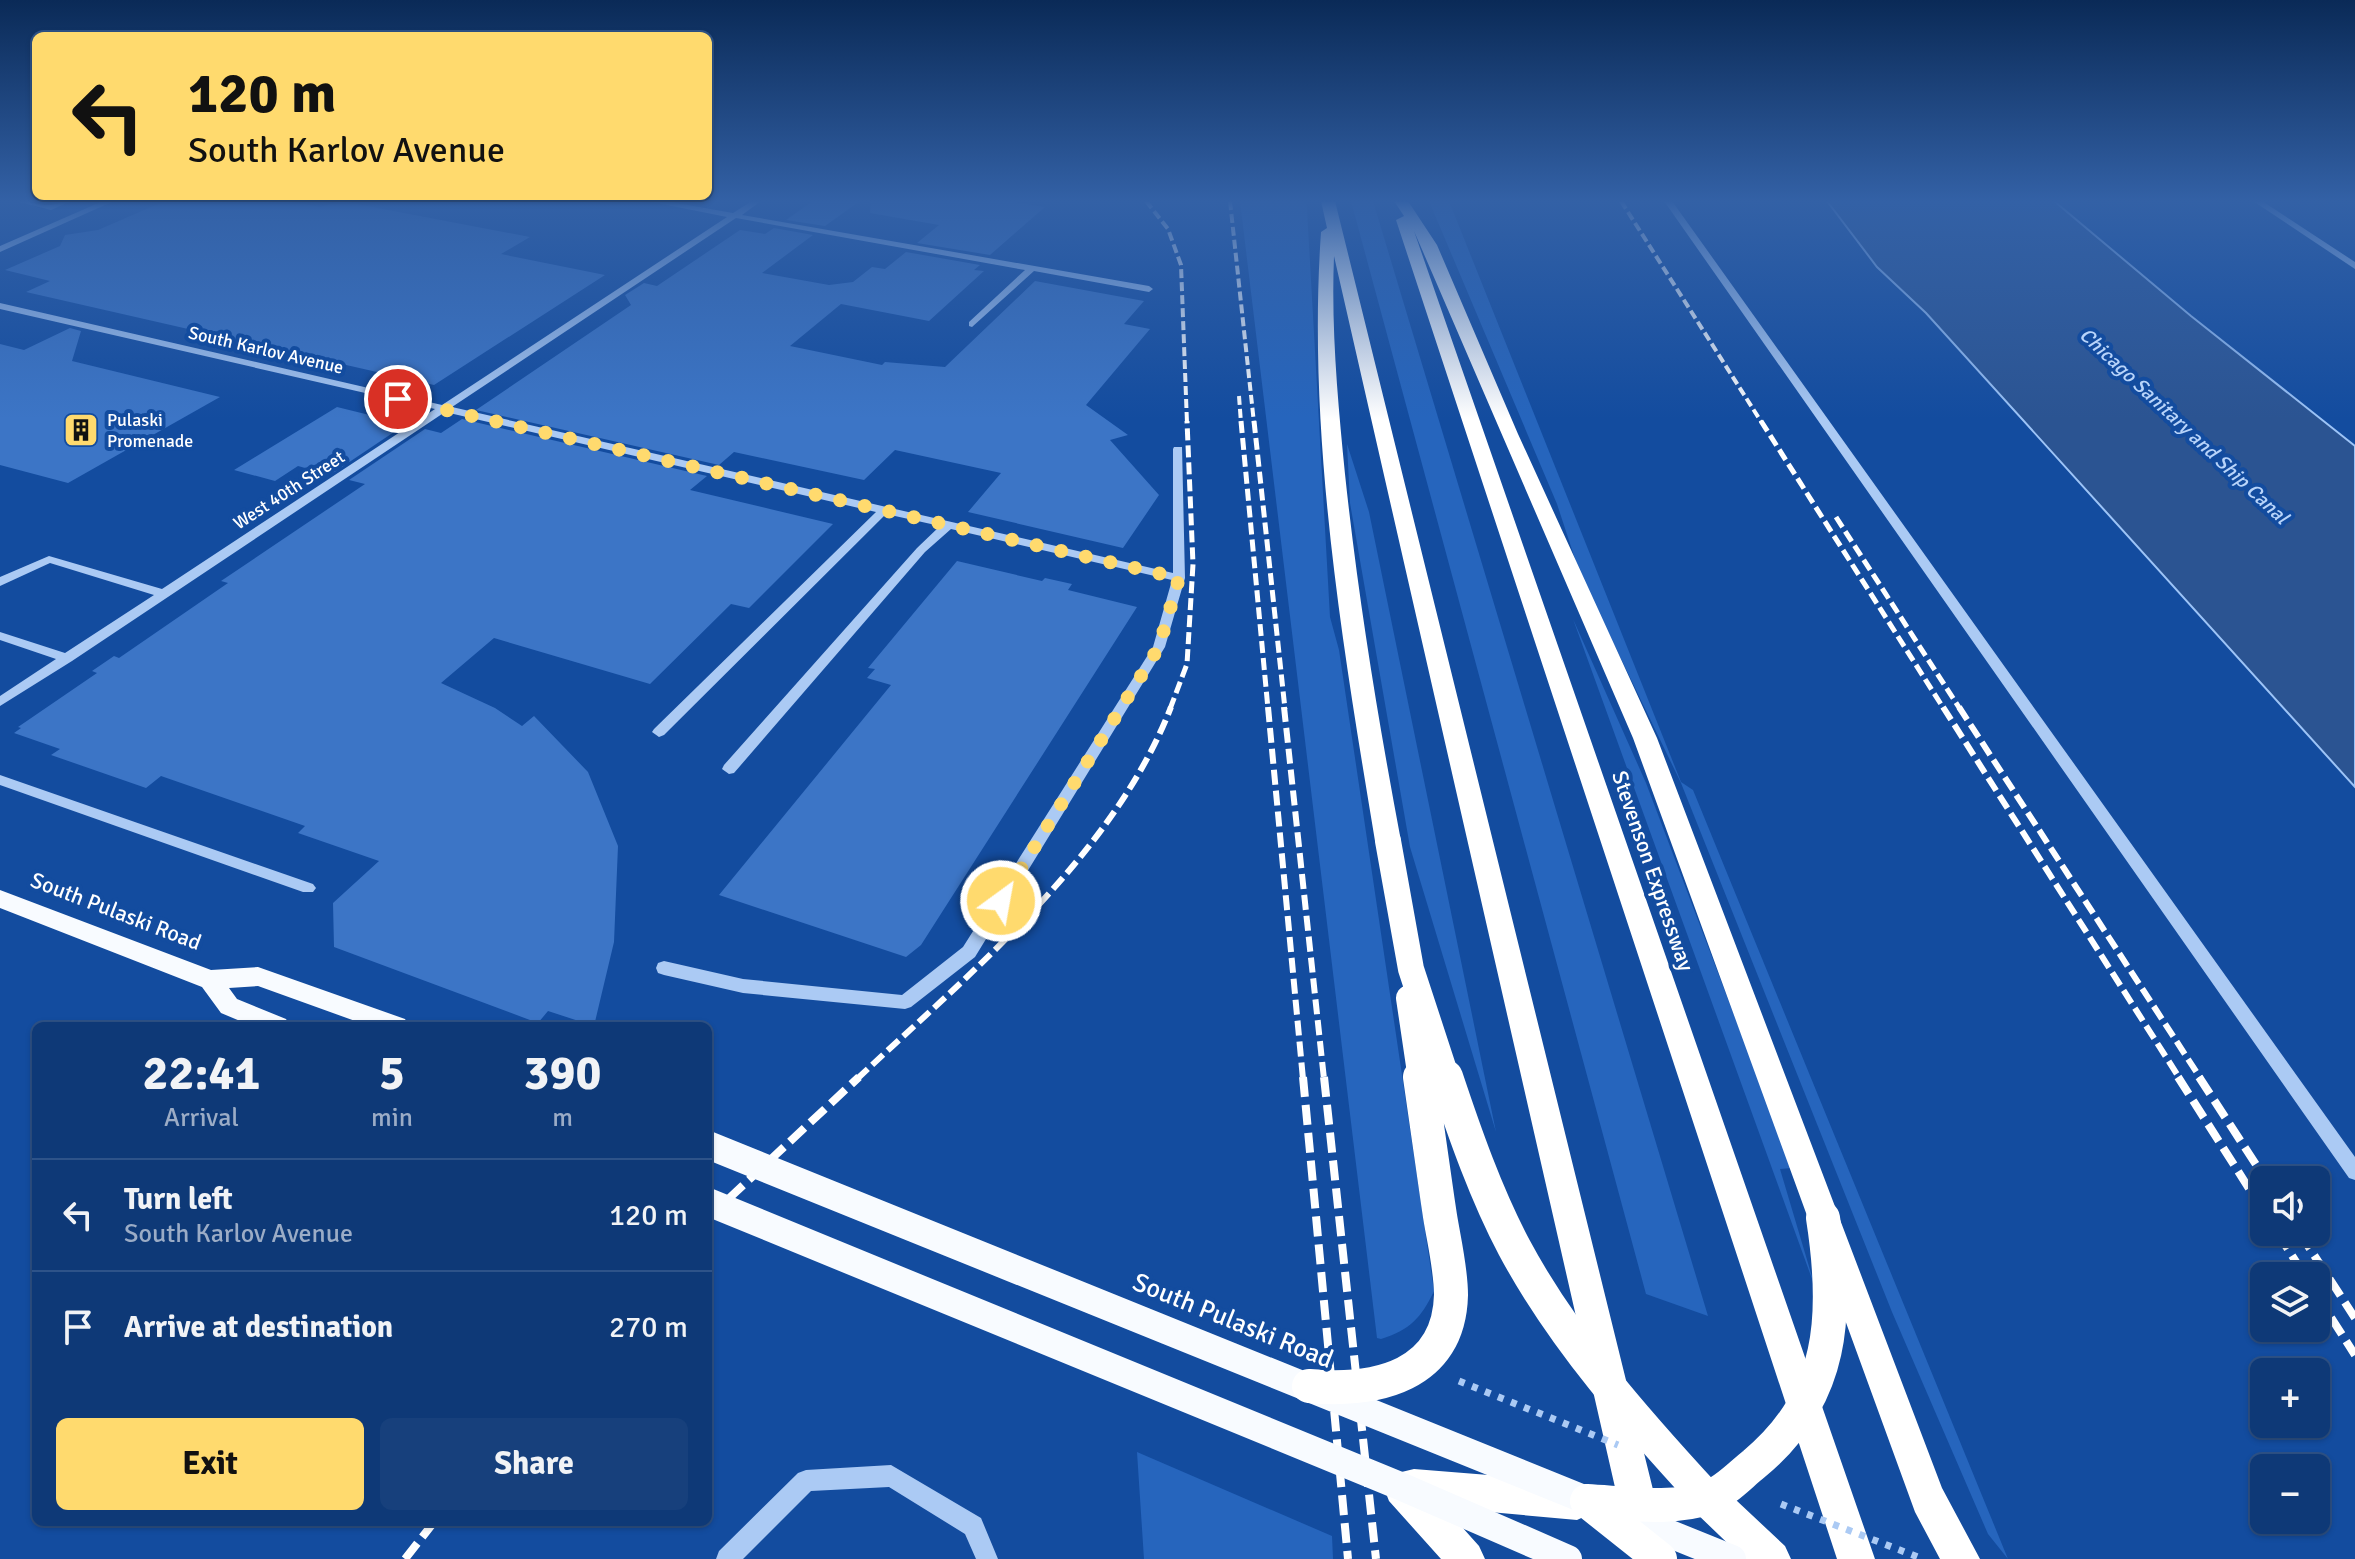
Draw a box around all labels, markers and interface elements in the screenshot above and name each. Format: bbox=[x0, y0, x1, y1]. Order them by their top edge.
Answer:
text: 120 m bbox=[188, 59, 336, 128]
icon: left bbox=[56, 64, 160, 168]
text: South Karlov Avenue bbox=[188, 128, 505, 173]
street label: South Karlov Avenue bbox=[186, 321, 346, 379]
water label: Chicago Sanitary and Ship Canal bbox=[2074, 322, 2295, 531]
pin bbox=[364, 365, 432, 433]
icon: arrive bbox=[376, 377, 420, 421]
place label: Pulaski Promenade bbox=[107, 409, 193, 452]
building icon: Pulaski Promenade bbox=[62, 411, 100, 449]
street label: West 40th Street bbox=[229, 446, 349, 534]
street label: Stevenson Expressway bbox=[1606, 767, 1700, 975]
position arrow bbox=[959, 859, 1043, 943]
street label: South Pulaski Road bbox=[27, 866, 205, 956]
text: 22:41 bbox=[143, 1044, 260, 1103]
text: 5 bbox=[379, 1044, 405, 1103]
text: 390 bbox=[524, 1044, 601, 1103]
text: Arrival bbox=[164, 1102, 239, 1134]
text: min bbox=[371, 1102, 413, 1134]
text: m bbox=[552, 1102, 573, 1134]
map controls bbox=[2250, 1166, 2330, 1534]
button: sound bbox=[2250, 1166, 2330, 1246]
text: Turn left bbox=[124, 1181, 233, 1218]
icon: left bbox=[56, 1193, 100, 1237]
text: 120 m bbox=[609, 1197, 688, 1234]
text: South Karlov Avenue bbox=[124, 1218, 353, 1250]
button: layers bbox=[2250, 1262, 2330, 1342]
street label: South Pulaski Road bbox=[1128, 1266, 1338, 1376]
icon: arrive bbox=[56, 1305, 100, 1349]
text: Arrive at destination bbox=[124, 1309, 393, 1346]
text: 270 m bbox=[609, 1309, 688, 1346]
button: + bbox=[2250, 1358, 2330, 1438]
button: Exit bbox=[56, 1418, 364, 1510]
button: Share bbox=[380, 1418, 688, 1510]
button: − bbox=[2250, 1454, 2330, 1534]

